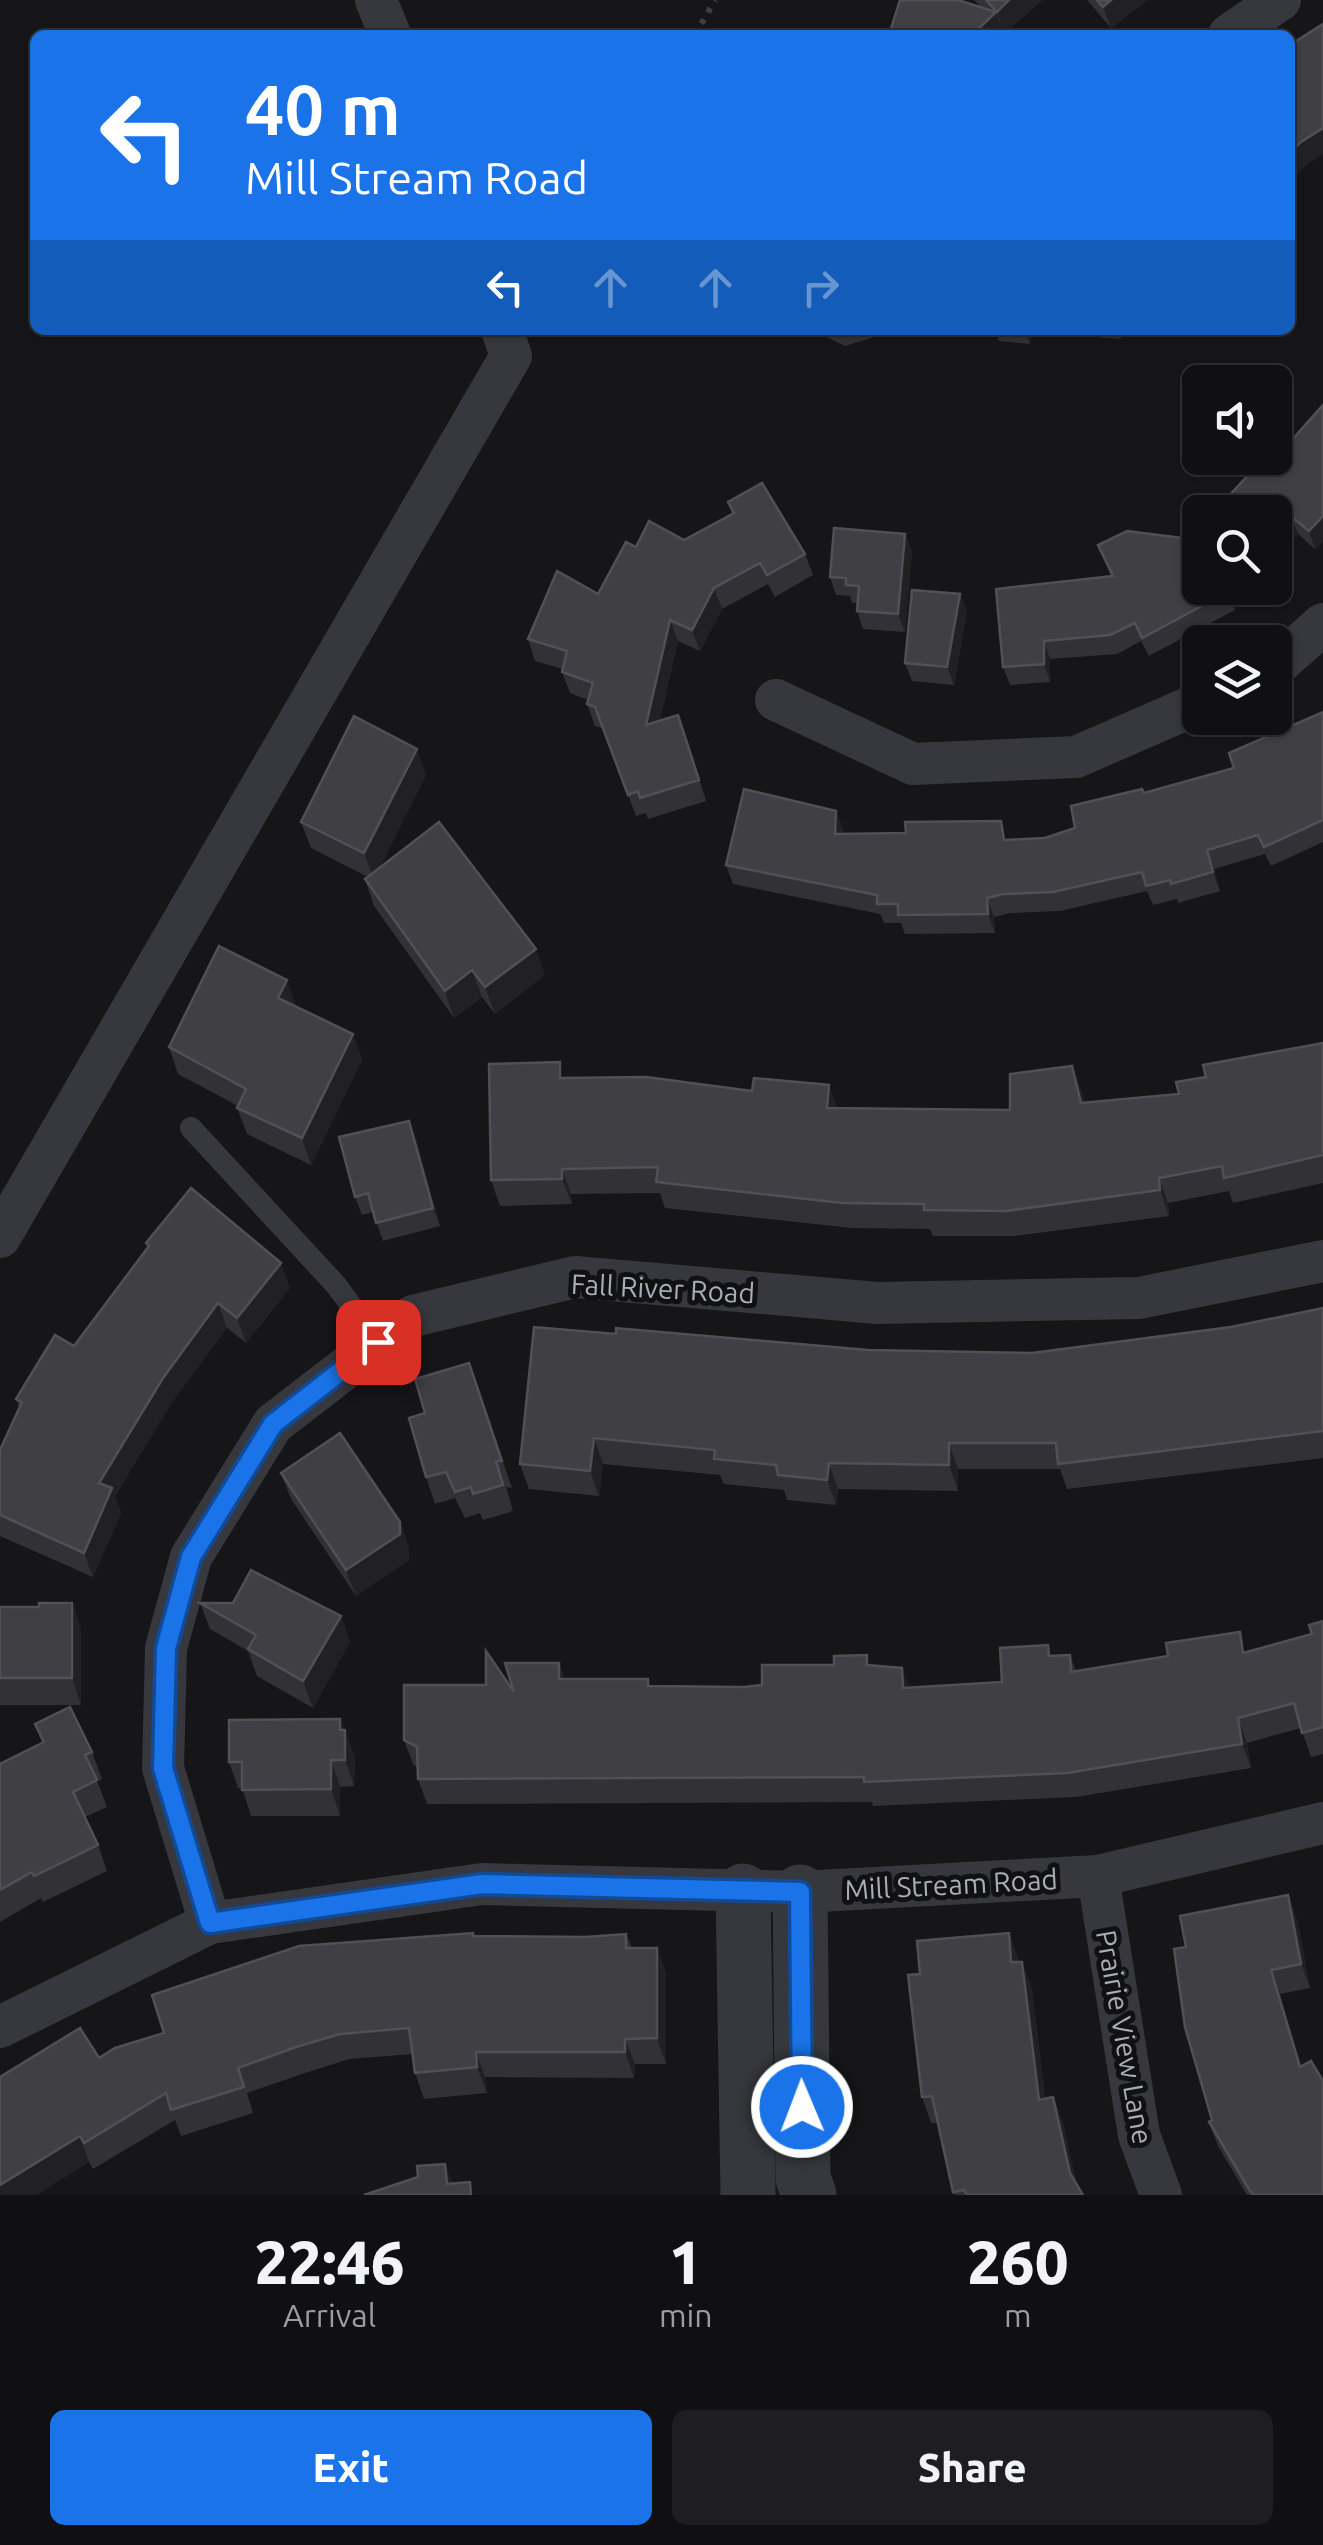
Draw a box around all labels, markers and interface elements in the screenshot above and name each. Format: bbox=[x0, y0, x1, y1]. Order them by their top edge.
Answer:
icon: left bbox=[80, 70, 210, 200]
text: 40 m bbox=[245, 70, 401, 148]
text: Mill Stream Road bbox=[245, 152, 588, 203]
icon: left bbox=[478, 260, 533, 315]
icon: ahead bbox=[583, 260, 638, 315]
icon: ahead bbox=[688, 260, 743, 315]
icon: right bbox=[793, 260, 848, 315]
map controls bbox=[1182, 365, 1292, 735]
button: sound bbox=[1182, 365, 1292, 475]
button: search bbox=[1182, 495, 1292, 605]
button: layers bbox=[1182, 625, 1292, 735]
street label: Fall River Road bbox=[570, 1268, 756, 1308]
pin bbox=[336, 1300, 421, 1385]
icon: arrive bbox=[351, 1315, 406, 1370]
street label: Mill Stream Road bbox=[844, 1863, 1058, 1905]
street label: Prairie View Lane bbox=[1091, 1927, 1159, 2147]
position arrow bbox=[750, 2055, 854, 2159]
text: 22:46 bbox=[254, 2228, 405, 2295]
text: 1 bbox=[669, 2228, 703, 2295]
text: 260 bbox=[967, 2228, 1069, 2295]
text: Arrival bbox=[283, 2297, 376, 2333]
text: min bbox=[659, 2297, 713, 2333]
text: m bbox=[1004, 2297, 1032, 2333]
button: Exit bbox=[50, 2410, 652, 2525]
button: Share bbox=[672, 2410, 1273, 2525]

